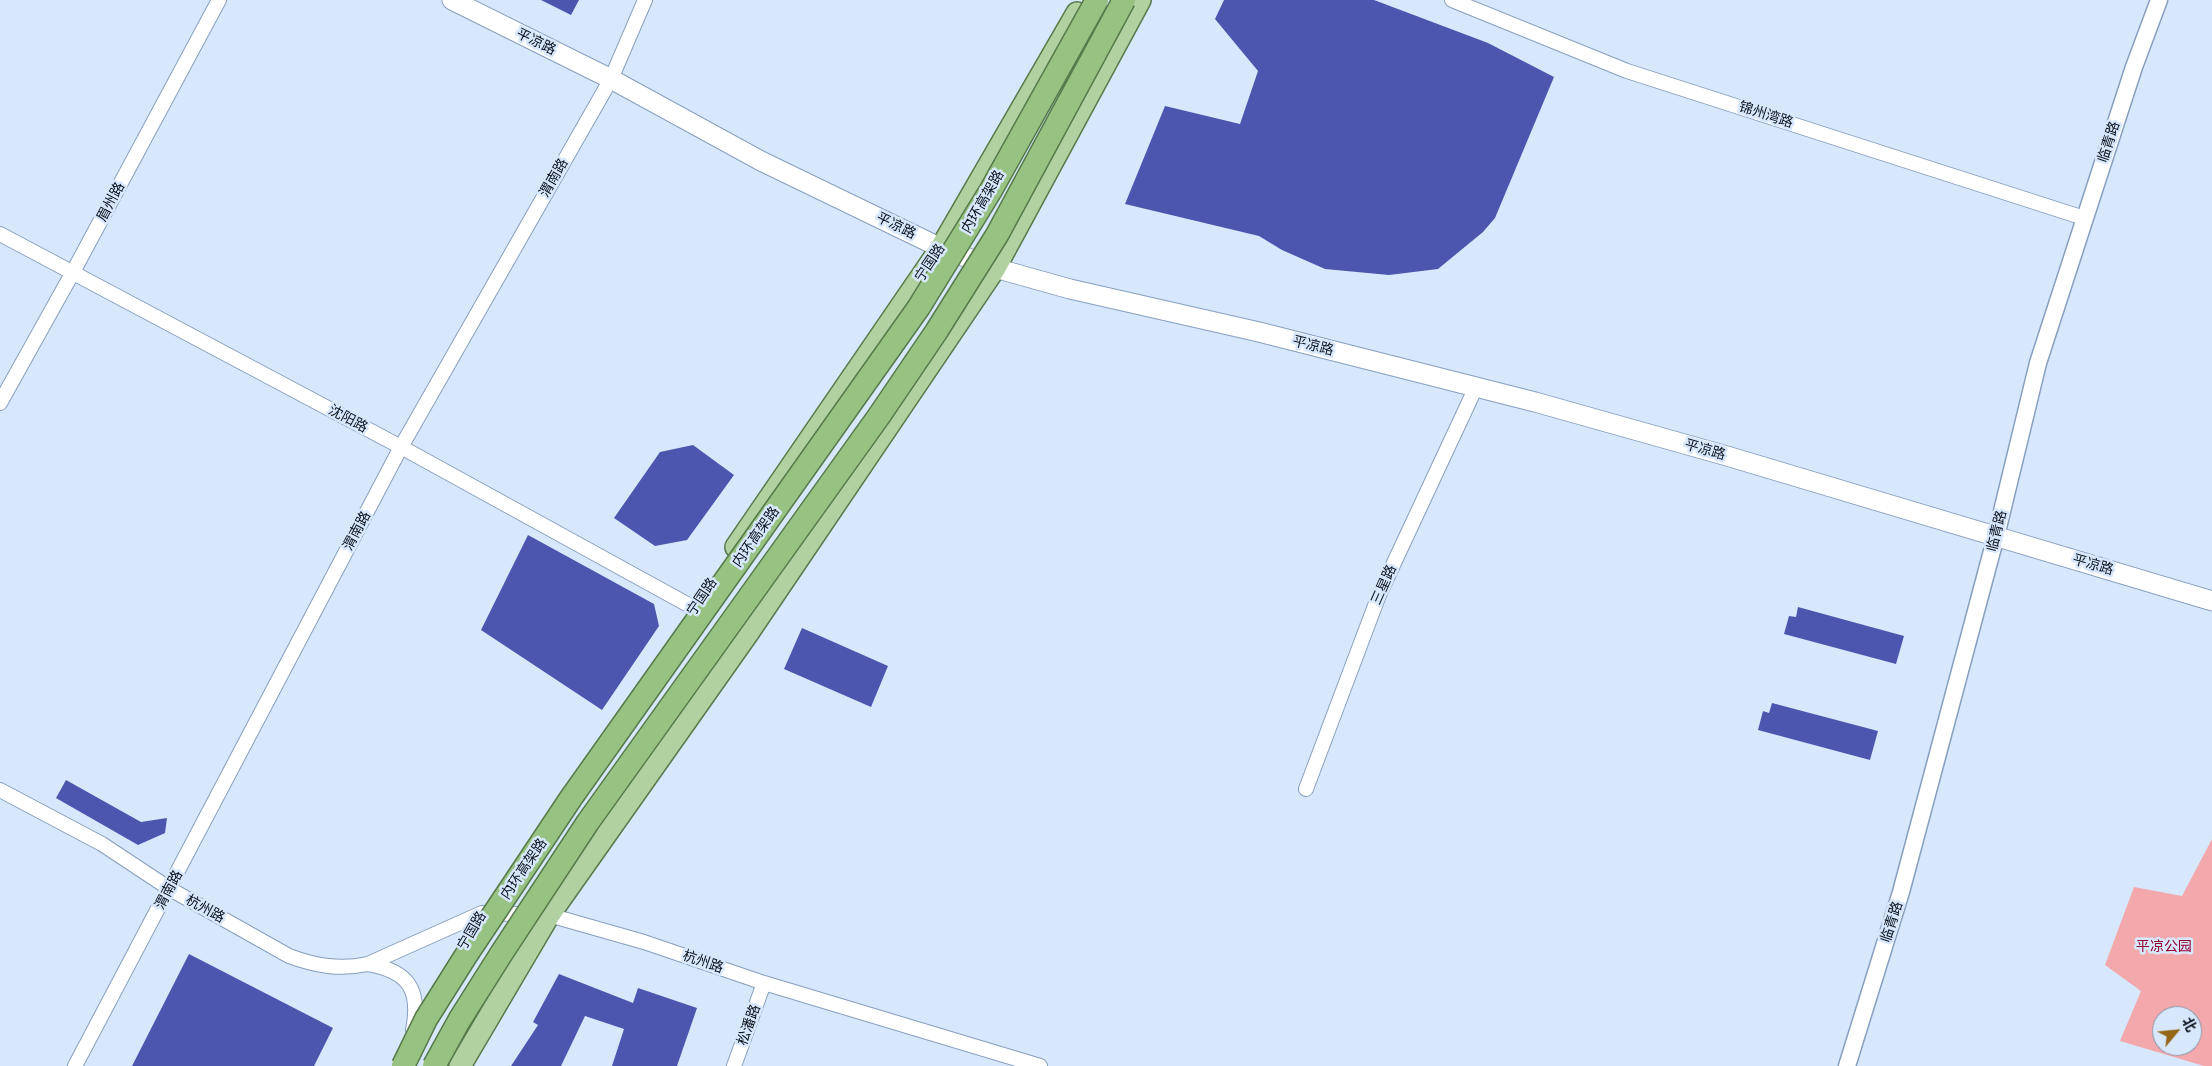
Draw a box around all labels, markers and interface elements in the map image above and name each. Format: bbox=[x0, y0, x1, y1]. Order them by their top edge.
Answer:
street label: 平凉路 bbox=[513, 25, 559, 59]
street label: 锦州湾路 bbox=[1737, 98, 1795, 132]
street label: 临青路 bbox=[2095, 119, 2123, 165]
street label: 渭南路 bbox=[536, 156, 572, 200]
street label: 内环高架路 bbox=[958, 167, 1008, 237]
street label: 眉州路 bbox=[94, 180, 128, 224]
street label: 平凉路 bbox=[873, 209, 919, 243]
street label: 宁国路 bbox=[911, 241, 949, 285]
street label: 平凉路 bbox=[1291, 333, 1335, 359]
street label: 沈阳路 bbox=[326, 402, 370, 436]
street label: 平凉路 bbox=[1682, 436, 1728, 464]
street label: 内环高架路 bbox=[729, 504, 783, 570]
street label: 渭南路 bbox=[340, 509, 374, 553]
street label: 临青路 bbox=[1984, 509, 2010, 553]
street label: 平凉路 bbox=[2070, 551, 2116, 579]
street label: 三星路 bbox=[1368, 562, 1400, 608]
street label: 宁国路 bbox=[683, 575, 721, 619]
street label: 内环高架路 bbox=[497, 835, 551, 903]
street label: 渭南路 bbox=[152, 868, 186, 912]
street label: 杭州路 bbox=[183, 891, 227, 927]
street label: 临青路 bbox=[1878, 899, 1906, 945]
street label: 宁国路 bbox=[454, 909, 490, 953]
park label: 平凉公园 bbox=[2136, 939, 2192, 955]
street label: 杭州路 bbox=[680, 947, 726, 977]
street label: 松潘路 bbox=[734, 1002, 764, 1048]
north arrow bbox=[2152, 1006, 2202, 1056]
text: 北 bbox=[2179, 1014, 2200, 1034]

